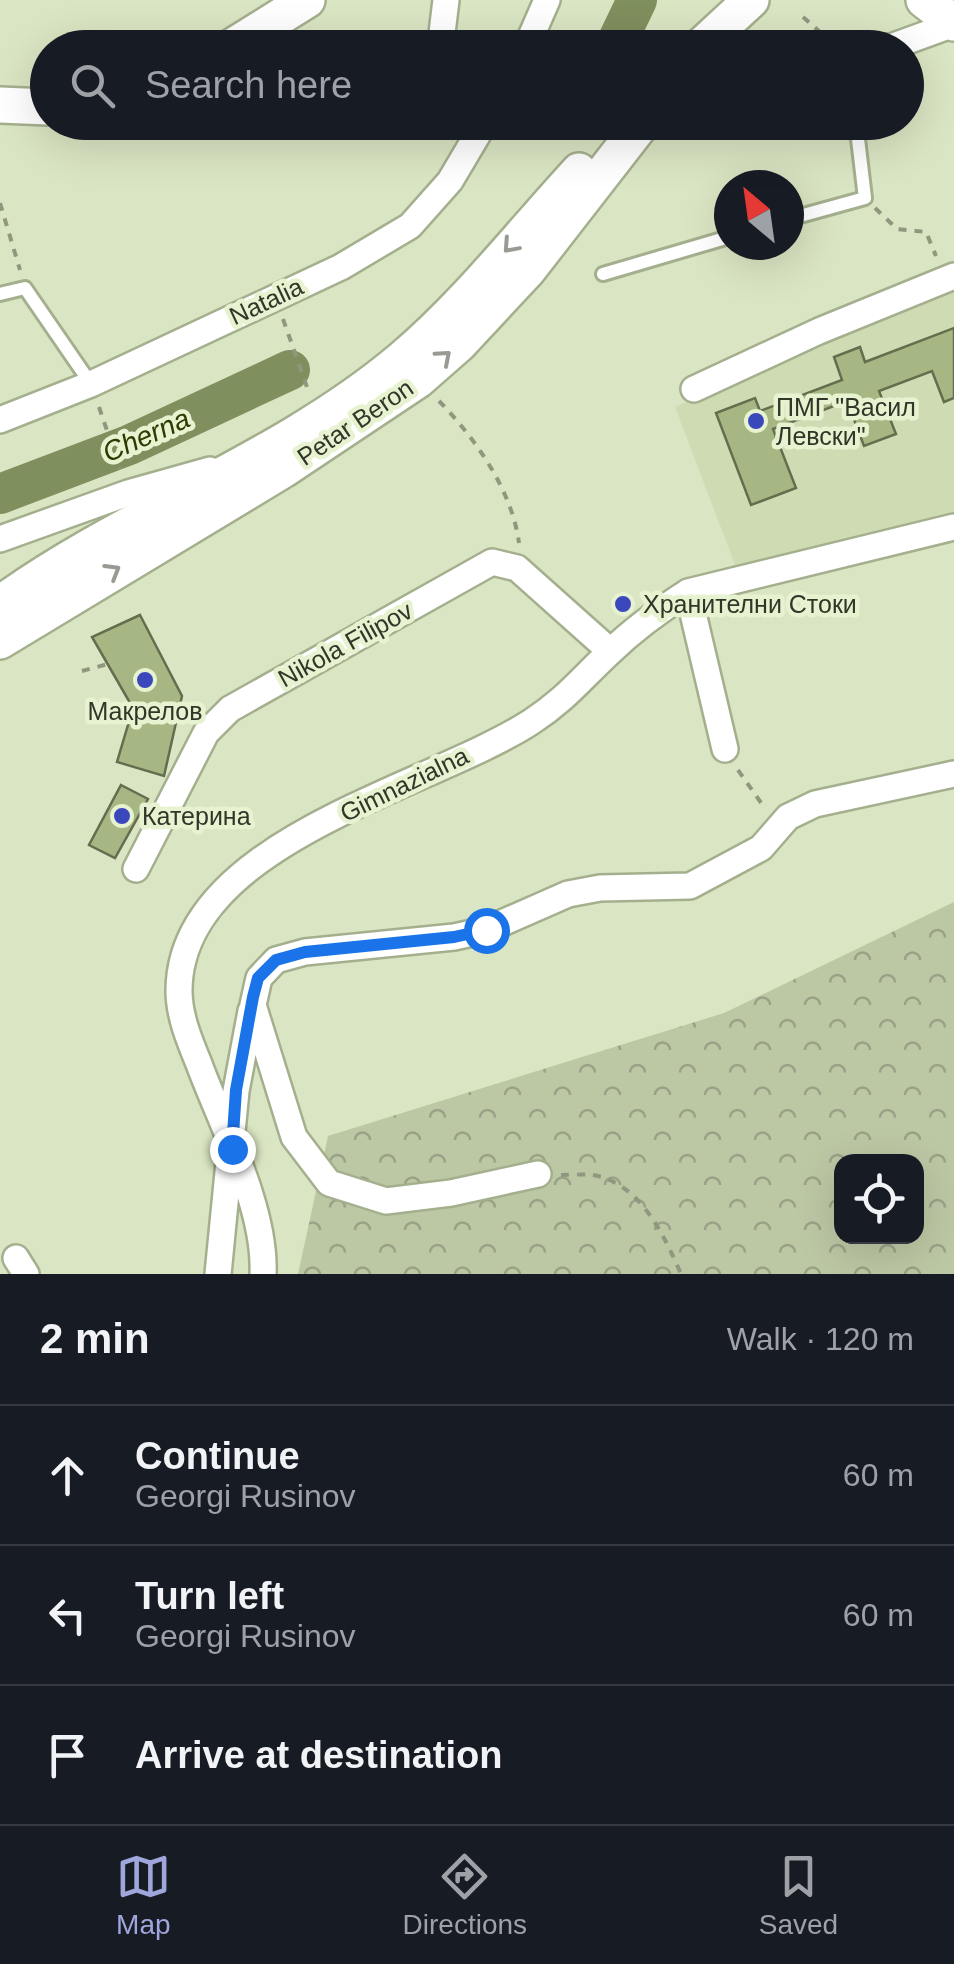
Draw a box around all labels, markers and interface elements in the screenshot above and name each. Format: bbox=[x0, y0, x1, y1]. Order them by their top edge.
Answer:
search box bbox=[30, 30, 924, 140]
icon: search bbox=[65, 58, 120, 113]
text: Search here bbox=[145, 64, 352, 106]
north arrow bbox=[714, 170, 804, 260]
one-way arrow bbox=[504, 234, 522, 253]
street label: Natalia bbox=[225, 272, 307, 330]
one-way arrow bbox=[432, 351, 451, 369]
street label: Petar Beron bbox=[292, 373, 418, 471]
place label: ПМГ "Васил Левски" bbox=[776, 393, 916, 450]
water label: Cherna bbox=[98, 403, 194, 468]
marker: ПМГ "Васил Левски" bbox=[745, 410, 767, 432]
one-way arrow bbox=[102, 564, 120, 583]
place label: Хранителни Стоки bbox=[643, 590, 857, 618]
marker: Хранителни Стоки bbox=[612, 593, 634, 615]
street label: Nikola Filipov bbox=[273, 595, 417, 692]
marker: Макрелов bbox=[134, 669, 156, 691]
place label: Макрелов bbox=[88, 697, 202, 725]
street label: Gimnazialna bbox=[335, 741, 473, 827]
place label: Катерина bbox=[142, 802, 251, 830]
marker: Катерина bbox=[111, 805, 133, 827]
route start bbox=[464, 908, 510, 954]
route end bbox=[210, 1127, 256, 1173]
map controls bbox=[834, 1154, 924, 1244]
button: locate bbox=[834, 1154, 924, 1244]
text: 2 min bbox=[40, 1315, 150, 1362]
text: Walk · 120 m bbox=[727, 1321, 914, 1357]
text: Continue bbox=[135, 1435, 300, 1477]
icon: ahead bbox=[40, 1448, 95, 1503]
text: 60 m bbox=[843, 1457, 914, 1493]
text: Georgi Rusinov bbox=[135, 1478, 356, 1514]
text: Turn left bbox=[135, 1575, 284, 1617]
icon: left bbox=[40, 1588, 95, 1643]
text: 60 m bbox=[843, 1597, 914, 1633]
text: Georgi Rusinov bbox=[135, 1618, 356, 1654]
icon: arrive bbox=[40, 1728, 95, 1783]
text: Arrive at destination bbox=[135, 1734, 502, 1776]
tab: Map bbox=[116, 1849, 171, 1941]
tab: Directions bbox=[403, 1849, 527, 1941]
tab: Saved bbox=[759, 1849, 838, 1941]

